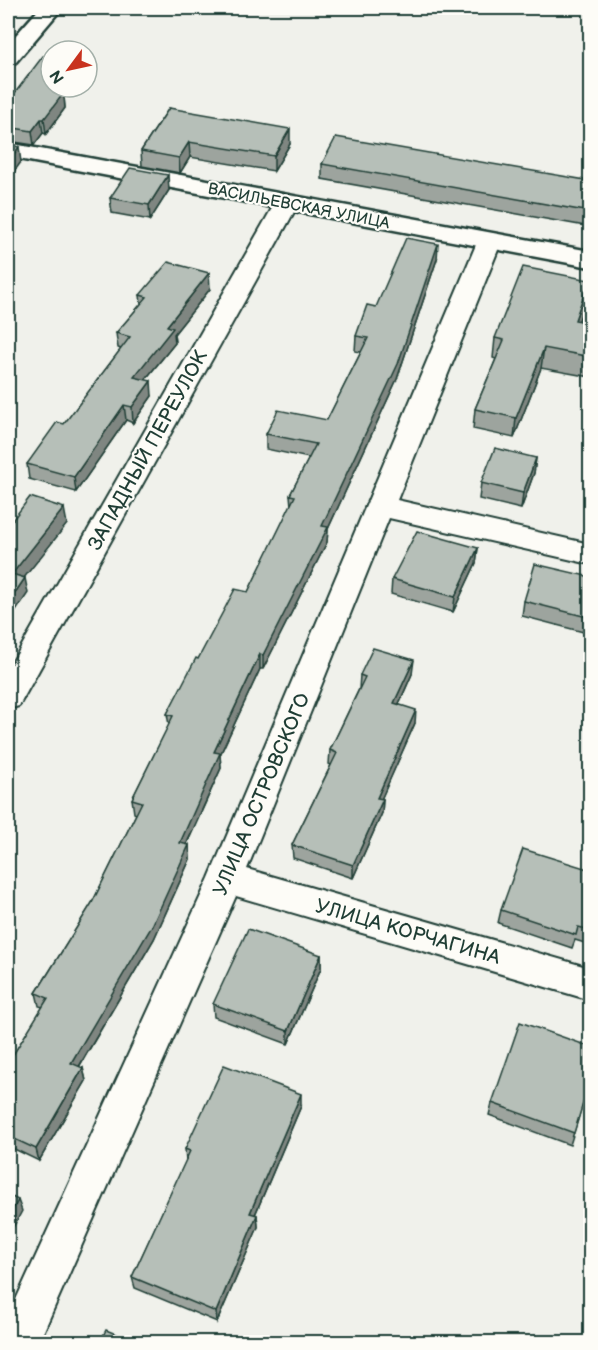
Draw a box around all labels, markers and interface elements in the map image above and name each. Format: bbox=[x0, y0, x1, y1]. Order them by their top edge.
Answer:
north arrow bbox=[39, 39, 99, 99]
text: N bbox=[46, 66, 69, 87]
street label: ВАСИЛЬЕВСКАЯ УЛИЦА bbox=[206, 180, 391, 233]
street label: ЗАПАДНЫЙ ПЕРЕУЛОК bbox=[83, 346, 213, 555]
street label: УЛИЦА ОСТРОВСКОГО bbox=[208, 690, 315, 899]
street label: УЛИЦА КОРЧАГИНА bbox=[313, 894, 504, 970]

